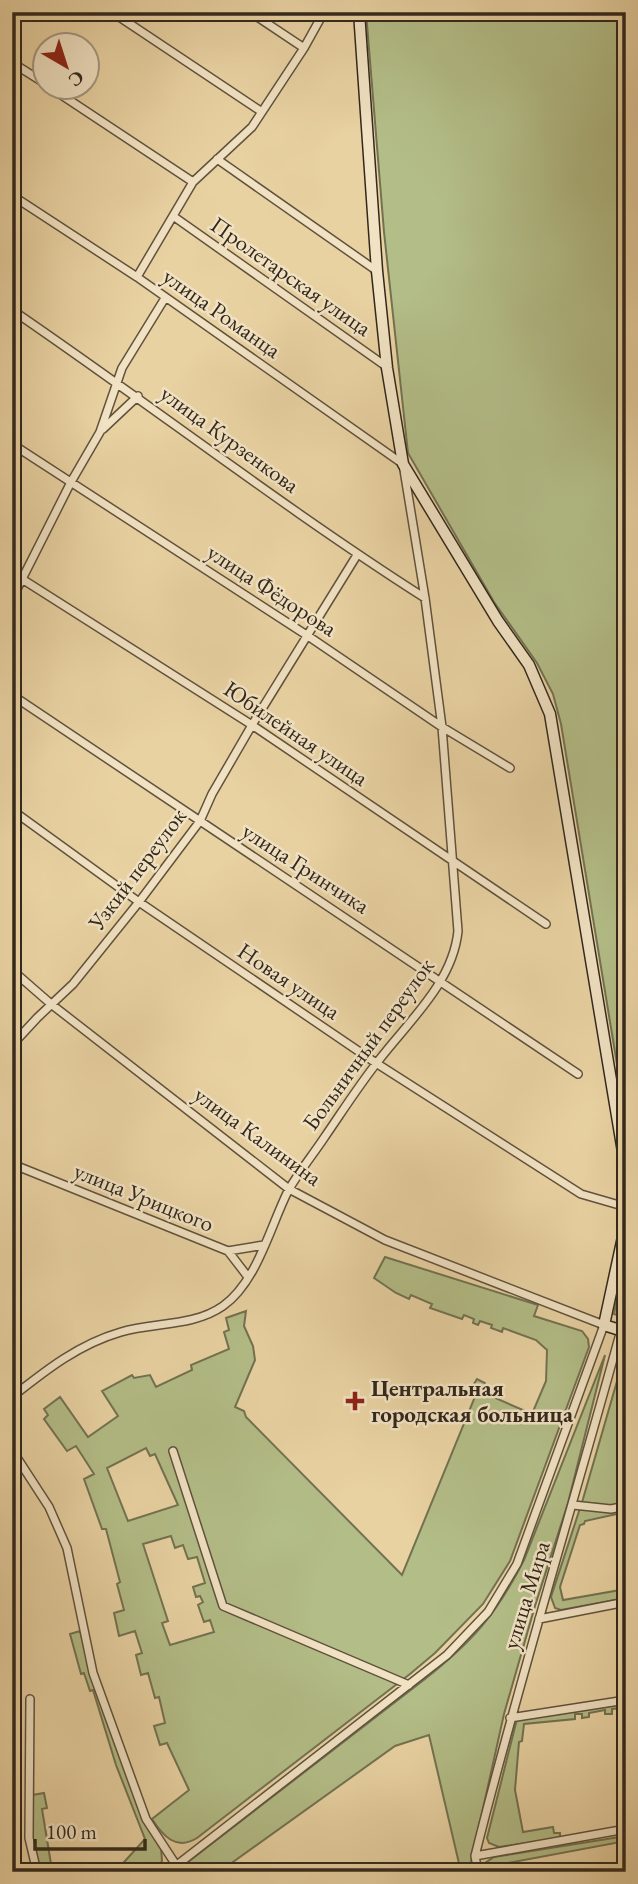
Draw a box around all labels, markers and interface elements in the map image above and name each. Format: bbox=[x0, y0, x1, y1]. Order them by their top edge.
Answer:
north arrow bbox=[32, 32, 102, 102]
text: С bbox=[63, 65, 89, 93]
street label: Пролетарская улица bbox=[205, 209, 378, 343]
street label: улица Романца bbox=[157, 261, 288, 365]
street label: улица Курзенкова bbox=[155, 378, 306, 500]
street label: улица Фёдорова bbox=[201, 537, 343, 644]
street label: Юбилейная улица bbox=[218, 673, 375, 793]
street label: Узкий переулок bbox=[81, 802, 193, 937]
street label: улица Гринчика bbox=[237, 816, 376, 921]
street label: Новая улица bbox=[232, 936, 347, 1027]
street label: Больничный переулок bbox=[295, 952, 441, 1136]
street label: улица Калинина bbox=[188, 1079, 329, 1193]
street label: улица Урицкого bbox=[70, 1155, 218, 1239]
place label: Центральная городская больница bbox=[371, 1373, 574, 1429]
marker: Центральная городская больница bbox=[345, 1391, 365, 1411]
street label: улица Мира bbox=[495, 1536, 557, 1653]
scale bar bbox=[35, 1807, 145, 1851]
text: 100 m bbox=[46, 1818, 97, 1845]

